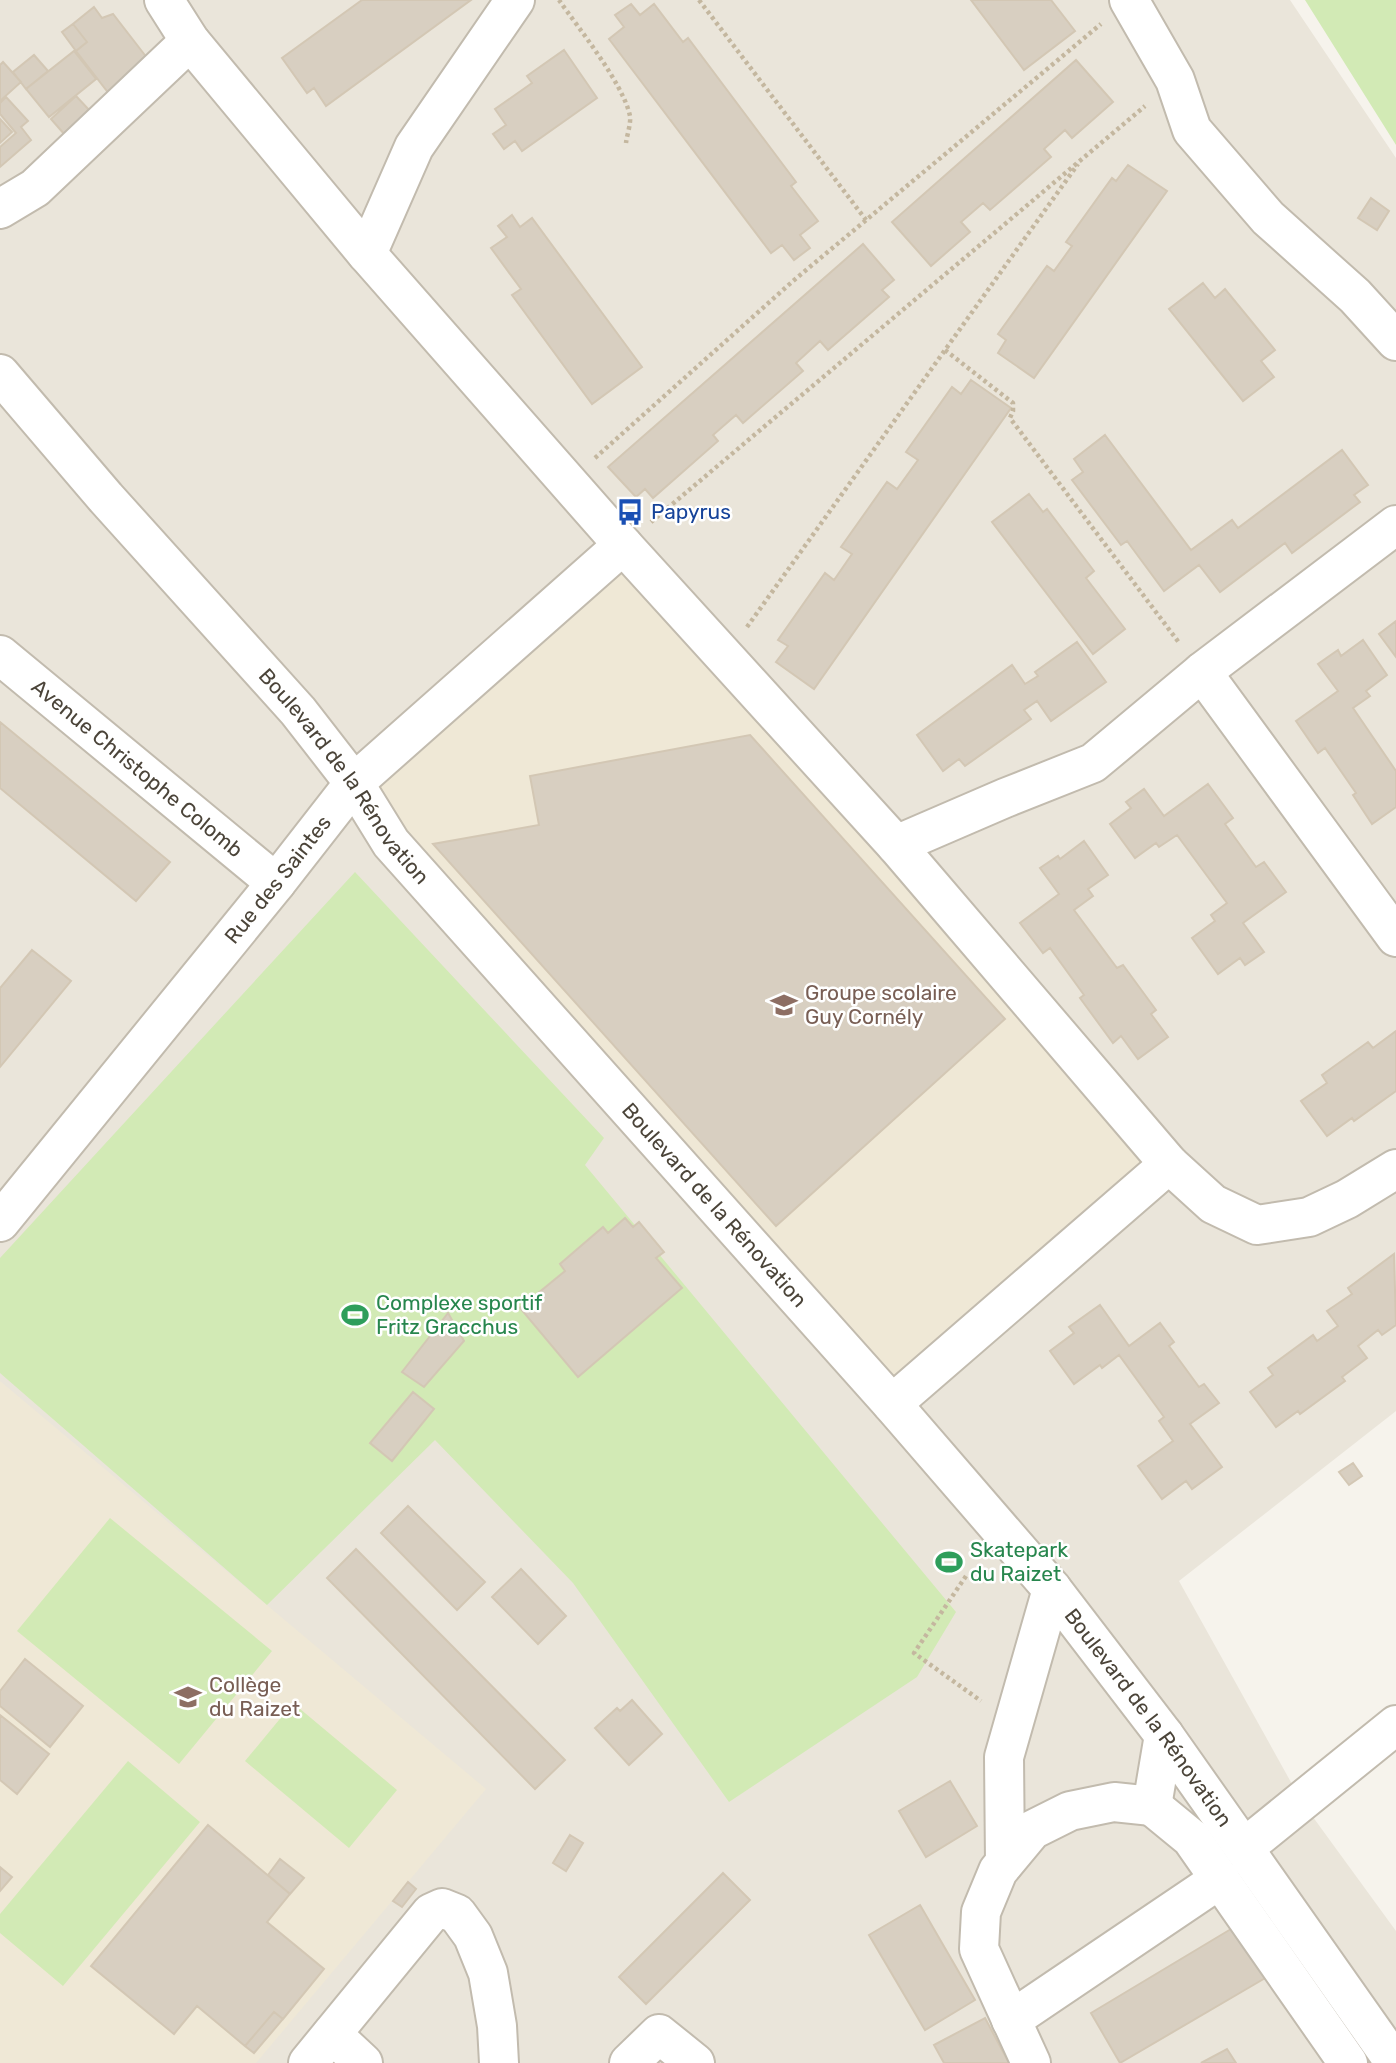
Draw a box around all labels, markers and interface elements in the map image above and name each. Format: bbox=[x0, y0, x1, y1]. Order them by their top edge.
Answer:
bus stop icon: Papyrus bbox=[615, 497, 645, 527]
place label: Papyrus bbox=[651, 499, 731, 524]
street label: Boulevard de la Rénovation bbox=[254, 663, 435, 889]
street label: Avenue Christophe Colomb bbox=[27, 674, 248, 862]
street label: Rue des Saintes bbox=[219, 810, 336, 948]
place label: Groupe scolaire Guy Cornély bbox=[805, 980, 957, 1029]
school or university icon: Groupe scolaire Guy Cornély bbox=[769, 990, 799, 1020]
street label: Boulevard de la Rénovation bbox=[617, 1097, 812, 1312]
place label: Complexe sportif Fritz Gracchus bbox=[376, 1290, 542, 1339]
sports icon: Complexe sportif Fritz Gracchus bbox=[340, 1300, 370, 1330]
place label: Skatepark du Raizet bbox=[970, 1537, 1068, 1586]
sports icon: Skatepark du Raizet bbox=[934, 1547, 964, 1577]
street label: Boulevard de la Rénovation bbox=[1060, 1603, 1238, 1831]
place label: Collège du Raizet bbox=[209, 1672, 300, 1721]
school or university icon: Collège du Raizet bbox=[173, 1682, 203, 1712]

